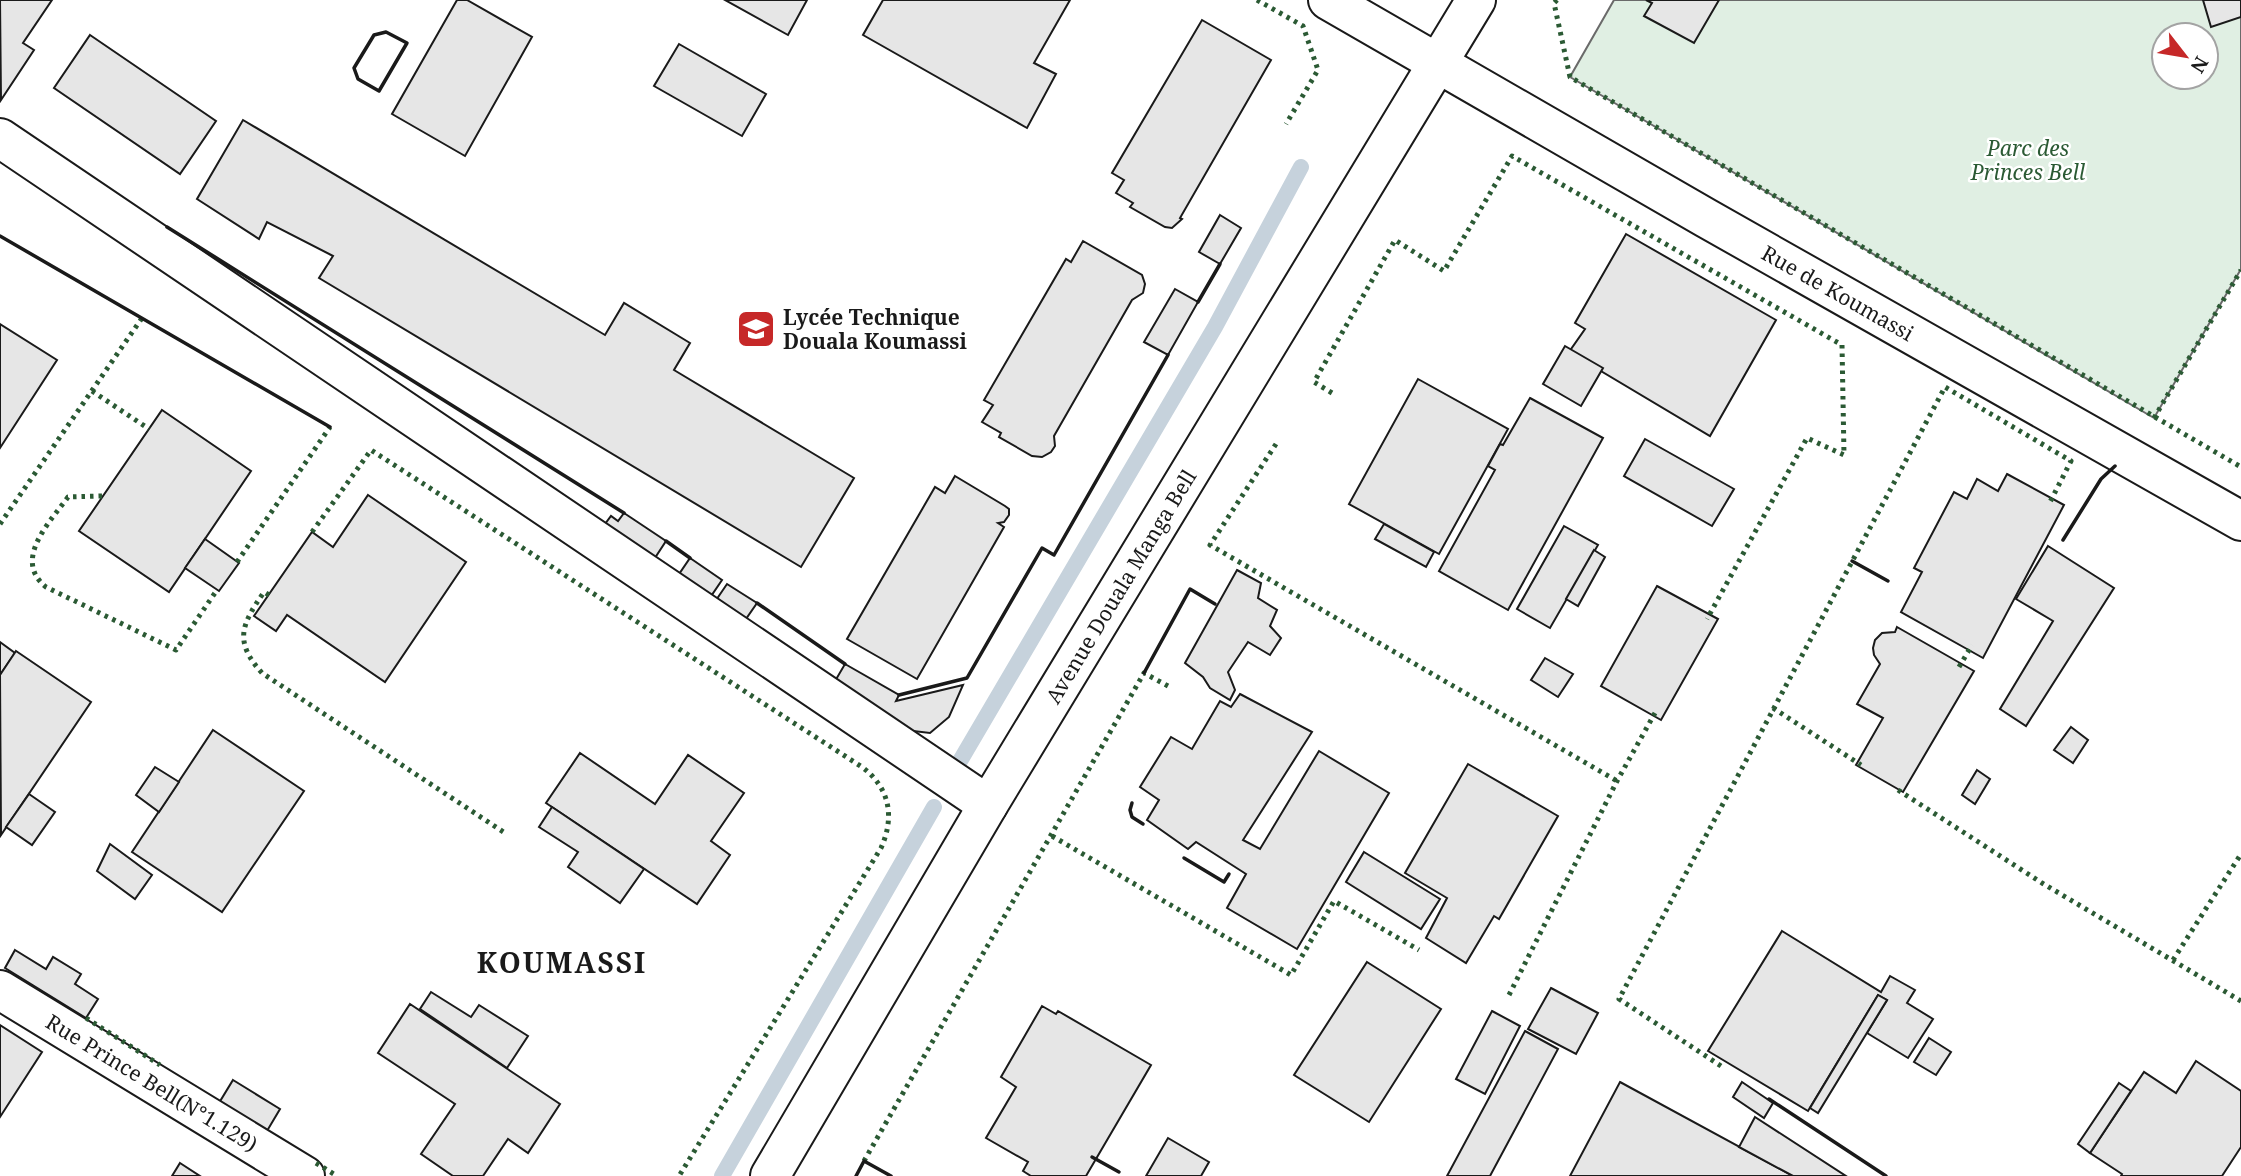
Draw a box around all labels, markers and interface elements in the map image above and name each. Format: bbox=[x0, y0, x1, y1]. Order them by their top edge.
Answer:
north arrow bbox=[2150, 21, 2220, 91]
text: N bbox=[2185, 52, 2215, 78]
park label: Parc des Princes Bell bbox=[1970, 134, 2086, 186]
street label: Rue de Koumassi bbox=[1757, 239, 1919, 347]
place label: Lycée Technique Douala Koumassi bbox=[783, 303, 967, 355]
school or university icon: Lycée Technique Douala Koumassi bbox=[735, 308, 777, 350]
street label: Avenue Douala Manga Bell bbox=[1039, 464, 1202, 708]
district label: KOUMASSI bbox=[477, 943, 647, 981]
street label: Rue Prince Bell(N°1.129) bbox=[41, 1007, 263, 1158]

